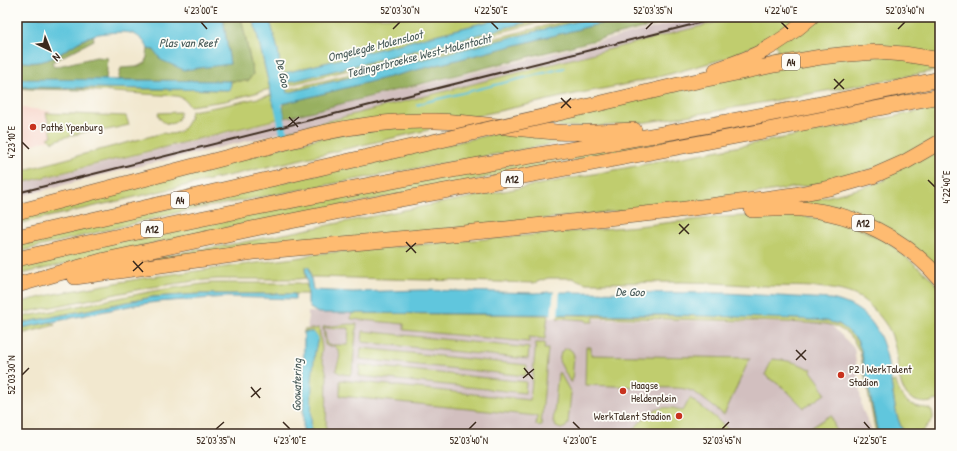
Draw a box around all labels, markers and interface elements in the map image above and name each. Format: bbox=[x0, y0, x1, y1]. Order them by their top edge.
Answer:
text: 4°23'00"E bbox=[184, 4, 218, 17]
text: 52°03'30"N bbox=[380, 4, 420, 17]
text: 4°22'50"E bbox=[474, 4, 508, 17]
text: 52°03'35"N bbox=[634, 4, 672, 17]
text: 4°22'40"E bbox=[765, 4, 798, 17]
text: 52°03'40"N bbox=[886, 4, 924, 17]
water label: Omgelegde Molensloot bbox=[326, 25, 426, 66]
water label: Tedingerbroekse West-Molentocht bbox=[345, 29, 495, 82]
north arrow bbox=[30, 30, 70, 70]
water label: Plas van Reef bbox=[159, 34, 220, 51]
text: N bbox=[50, 50, 64, 65]
road number: A4 bbox=[782, 54, 800, 70]
water label: De Goo bbox=[272, 57, 295, 90]
place label: Pathé Ypenburg bbox=[41, 120, 103, 134]
marker: Pathé Ypenburg bbox=[28, 122, 38, 132]
text: 4°23'10"E bbox=[5, 125, 18, 158]
text: 4°22'40"E bbox=[940, 170, 953, 203]
road number: A12 bbox=[501, 171, 523, 187]
road number: A4 bbox=[171, 192, 189, 208]
road number: A12 bbox=[852, 215, 874, 231]
road number: A12 bbox=[141, 221, 163, 237]
water label: De Goo bbox=[616, 283, 646, 300]
text: 52°03'30"N bbox=[5, 355, 18, 395]
water label: Goowatering bbox=[288, 358, 305, 411]
place label: P2 | WerkTalent Stadion bbox=[849, 362, 912, 389]
marker: P2 | WerkTalent Stadion bbox=[836, 370, 846, 380]
place label: Haagse Heldenplein bbox=[631, 378, 677, 405]
marker: Haagse Heldenplein bbox=[618, 386, 628, 396]
place label: WerkTalent Stadion bbox=[594, 409, 671, 423]
marker: WerkTalent Stadion bbox=[674, 411, 684, 421]
text: 52°03'35"N bbox=[197, 434, 235, 447]
text: 4°23'10"E bbox=[274, 434, 307, 447]
text: 52°03'40"N bbox=[450, 434, 488, 447]
text: 4°23'00"E bbox=[563, 434, 597, 447]
text: 52°03'45"N bbox=[703, 434, 741, 447]
text: 4°22'50"E bbox=[853, 434, 887, 447]

